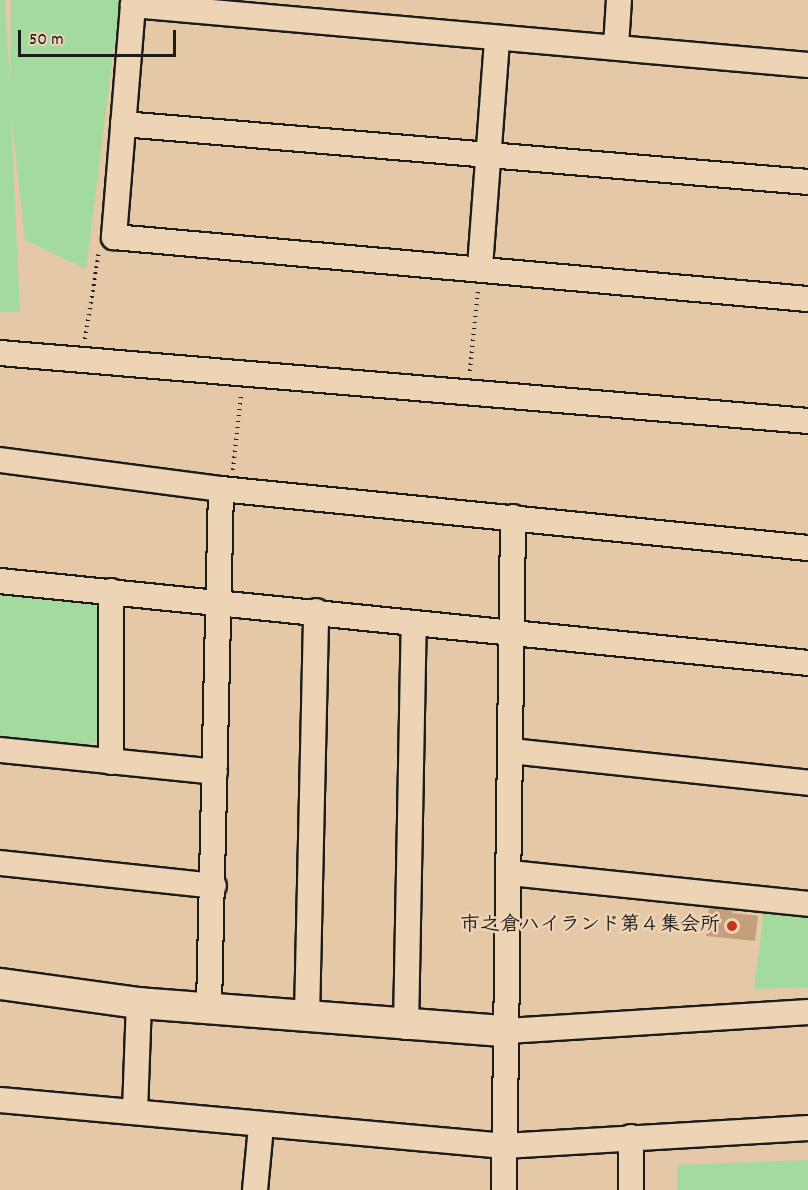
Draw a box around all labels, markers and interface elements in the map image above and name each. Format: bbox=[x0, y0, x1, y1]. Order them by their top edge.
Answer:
scale bar bbox=[21, 18, 178, 56]
text: 50 m bbox=[29, 28, 64, 53]
place label: 市之倉ハイランド第４集会所 bbox=[460, 914, 720, 938]
marker: 市之倉ハイランド第４集会所 bbox=[725, 919, 739, 933]

